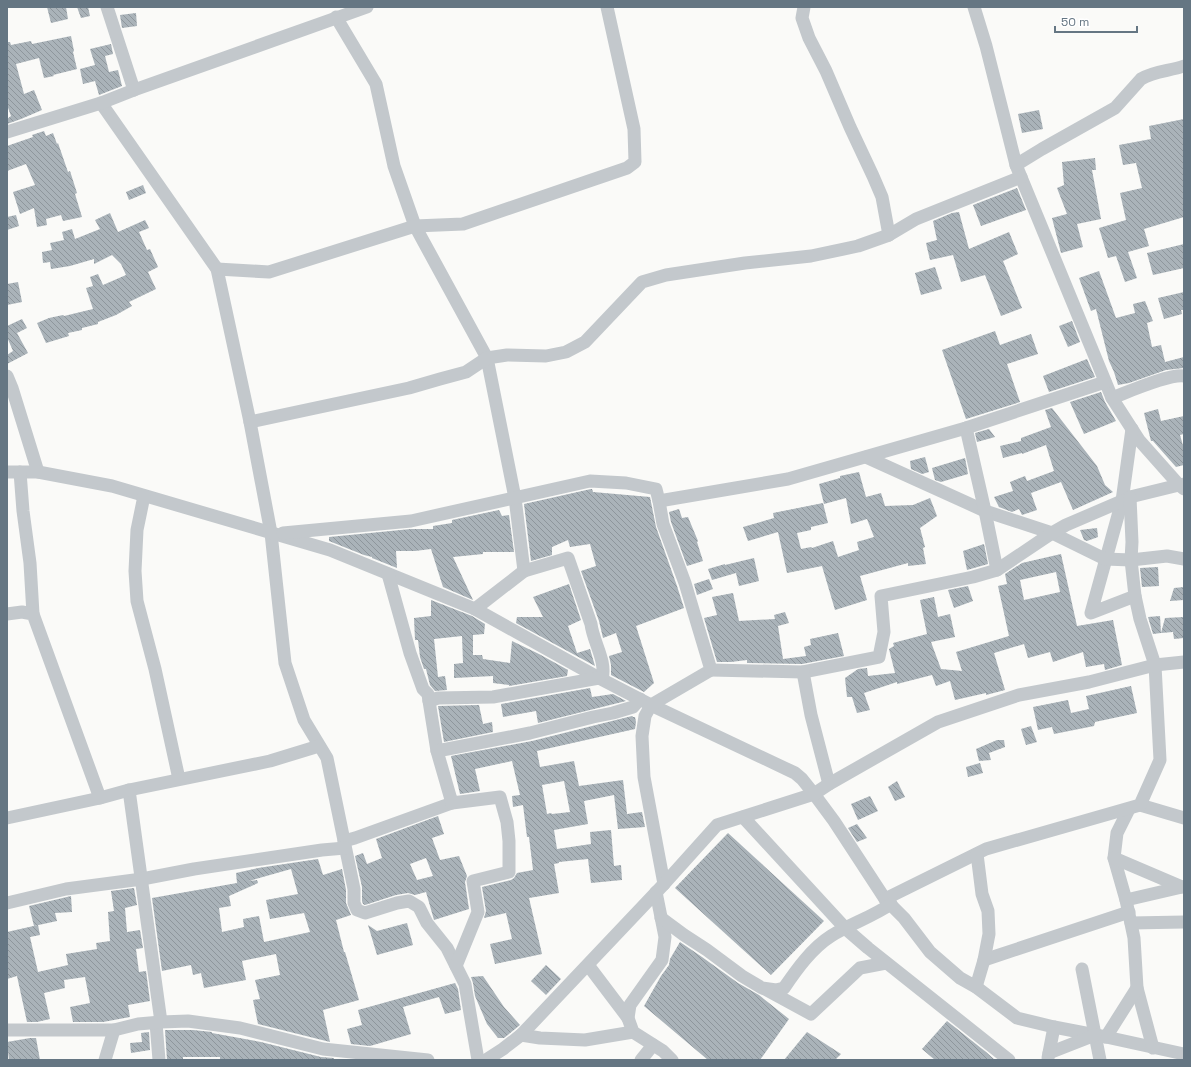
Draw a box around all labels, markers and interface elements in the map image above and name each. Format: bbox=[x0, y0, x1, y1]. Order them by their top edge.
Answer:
scale bar bbox=[1055, 8, 1137, 34]
text: 50 m bbox=[1061, 14, 1089, 30]

